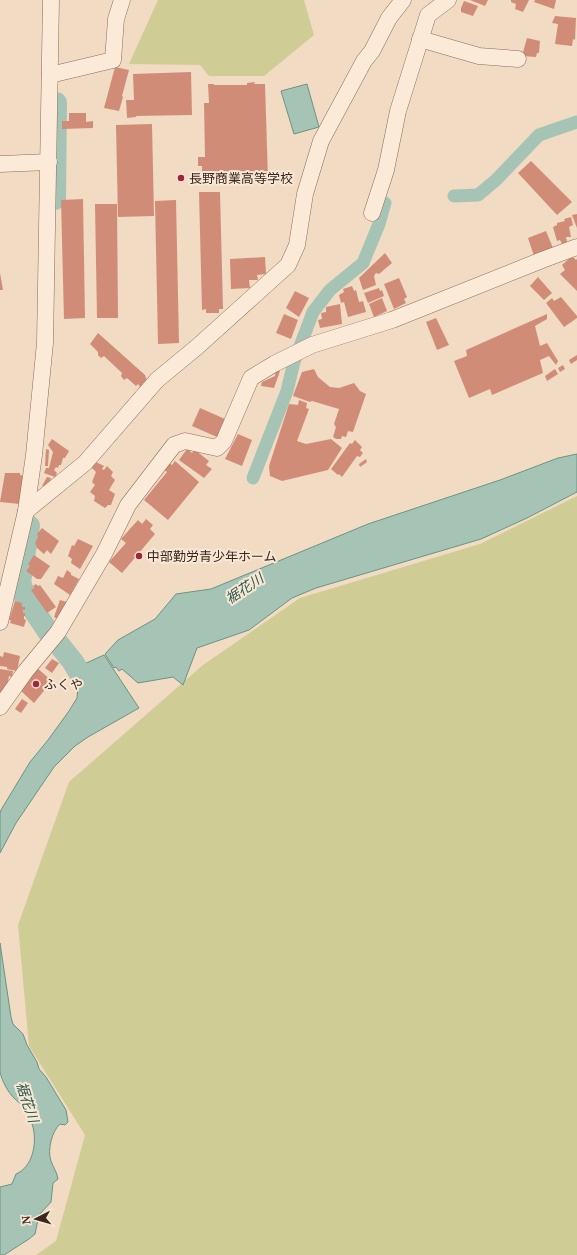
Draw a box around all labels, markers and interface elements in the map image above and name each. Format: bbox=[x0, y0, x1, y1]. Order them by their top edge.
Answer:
place label: 長野商業高等学校 bbox=[189, 169, 293, 187]
marker: 長野商業高等学校 bbox=[176, 173, 186, 183]
place label: 中部勤労青少年ホーム bbox=[147, 547, 277, 565]
marker: 中部勤労青少年ホーム bbox=[134, 551, 144, 561]
water label: 裾花川 bbox=[221, 567, 268, 608]
place label: ふくや bbox=[44, 675, 83, 693]
marker: ふくや bbox=[31, 679, 41, 689]
water label: 裾花川 bbox=[12, 1079, 44, 1127]
north arrow bbox=[16, 1199, 56, 1239]
text: N bbox=[18, 1215, 33, 1225]

